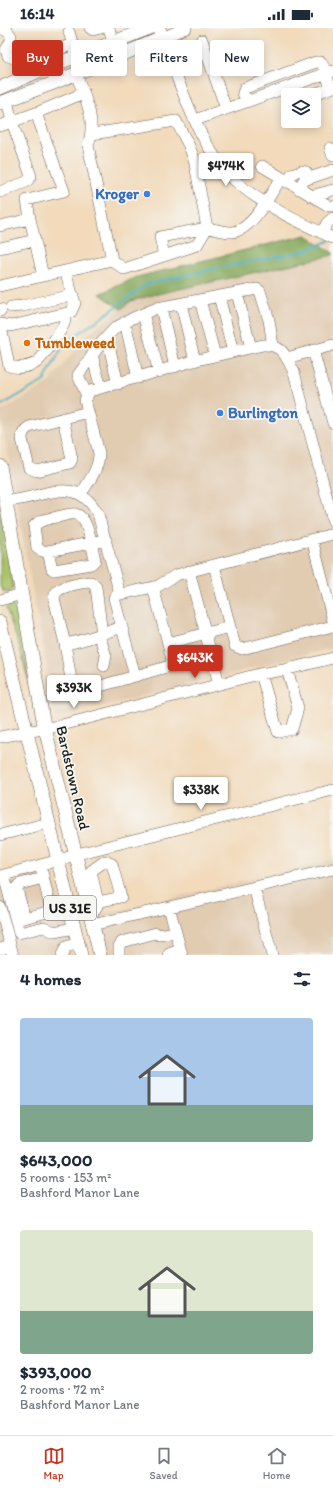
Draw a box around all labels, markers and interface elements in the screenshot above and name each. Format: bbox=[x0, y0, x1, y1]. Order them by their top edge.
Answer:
text: 16:14 bbox=[20, 5, 55, 23]
chip: Buy bbox=[12, 40, 63, 76]
chip: Rent bbox=[71, 40, 127, 76]
chip: Filters bbox=[135, 40, 202, 76]
chip: New bbox=[210, 40, 264, 76]
map controls bbox=[281, 88, 321, 128]
button: layers bbox=[281, 88, 321, 128]
pin: $474K bbox=[198, 153, 254, 187]
text: $474K bbox=[208, 158, 244, 173]
place label: Kroger bbox=[95, 185, 140, 204]
marker: Kroger bbox=[142, 189, 152, 199]
place label: Tumbleweed bbox=[34, 334, 116, 352]
marker: Tumbleweed bbox=[22, 338, 32, 348]
place label: Burlington bbox=[228, 404, 298, 423]
marker: Burlington bbox=[215, 408, 225, 418]
pin: $643K bbox=[167, 645, 223, 679]
text: $643K bbox=[177, 650, 213, 665]
pin: $393K bbox=[46, 675, 102, 709]
text: $393K bbox=[56, 680, 92, 695]
street label: Bardstown Road bbox=[52, 724, 94, 833]
pin: $338K bbox=[173, 777, 229, 811]
text: $338K bbox=[183, 782, 219, 797]
road number: US 31E bbox=[44, 896, 96, 920]
icon: filters bbox=[291, 968, 313, 990]
text: 4 homes bbox=[20, 969, 81, 989]
icon: home bbox=[131, 1044, 203, 1116]
text: $643,000 bbox=[20, 1150, 93, 1170]
text: 5 rooms · 153 m² bbox=[20, 1170, 111, 1185]
text: Bashford Manor Lane bbox=[20, 1185, 139, 1200]
icon: home bbox=[131, 1256, 203, 1328]
text: $393,000 bbox=[20, 1362, 92, 1382]
text: 2 rooms · 72 m² bbox=[20, 1382, 105, 1397]
text: Bashford Manor Lane bbox=[20, 1397, 139, 1412]
tab: Map bbox=[43, 1445, 65, 1482]
tab: Saved bbox=[150, 1445, 178, 1482]
tab: Home bbox=[263, 1445, 290, 1482]

